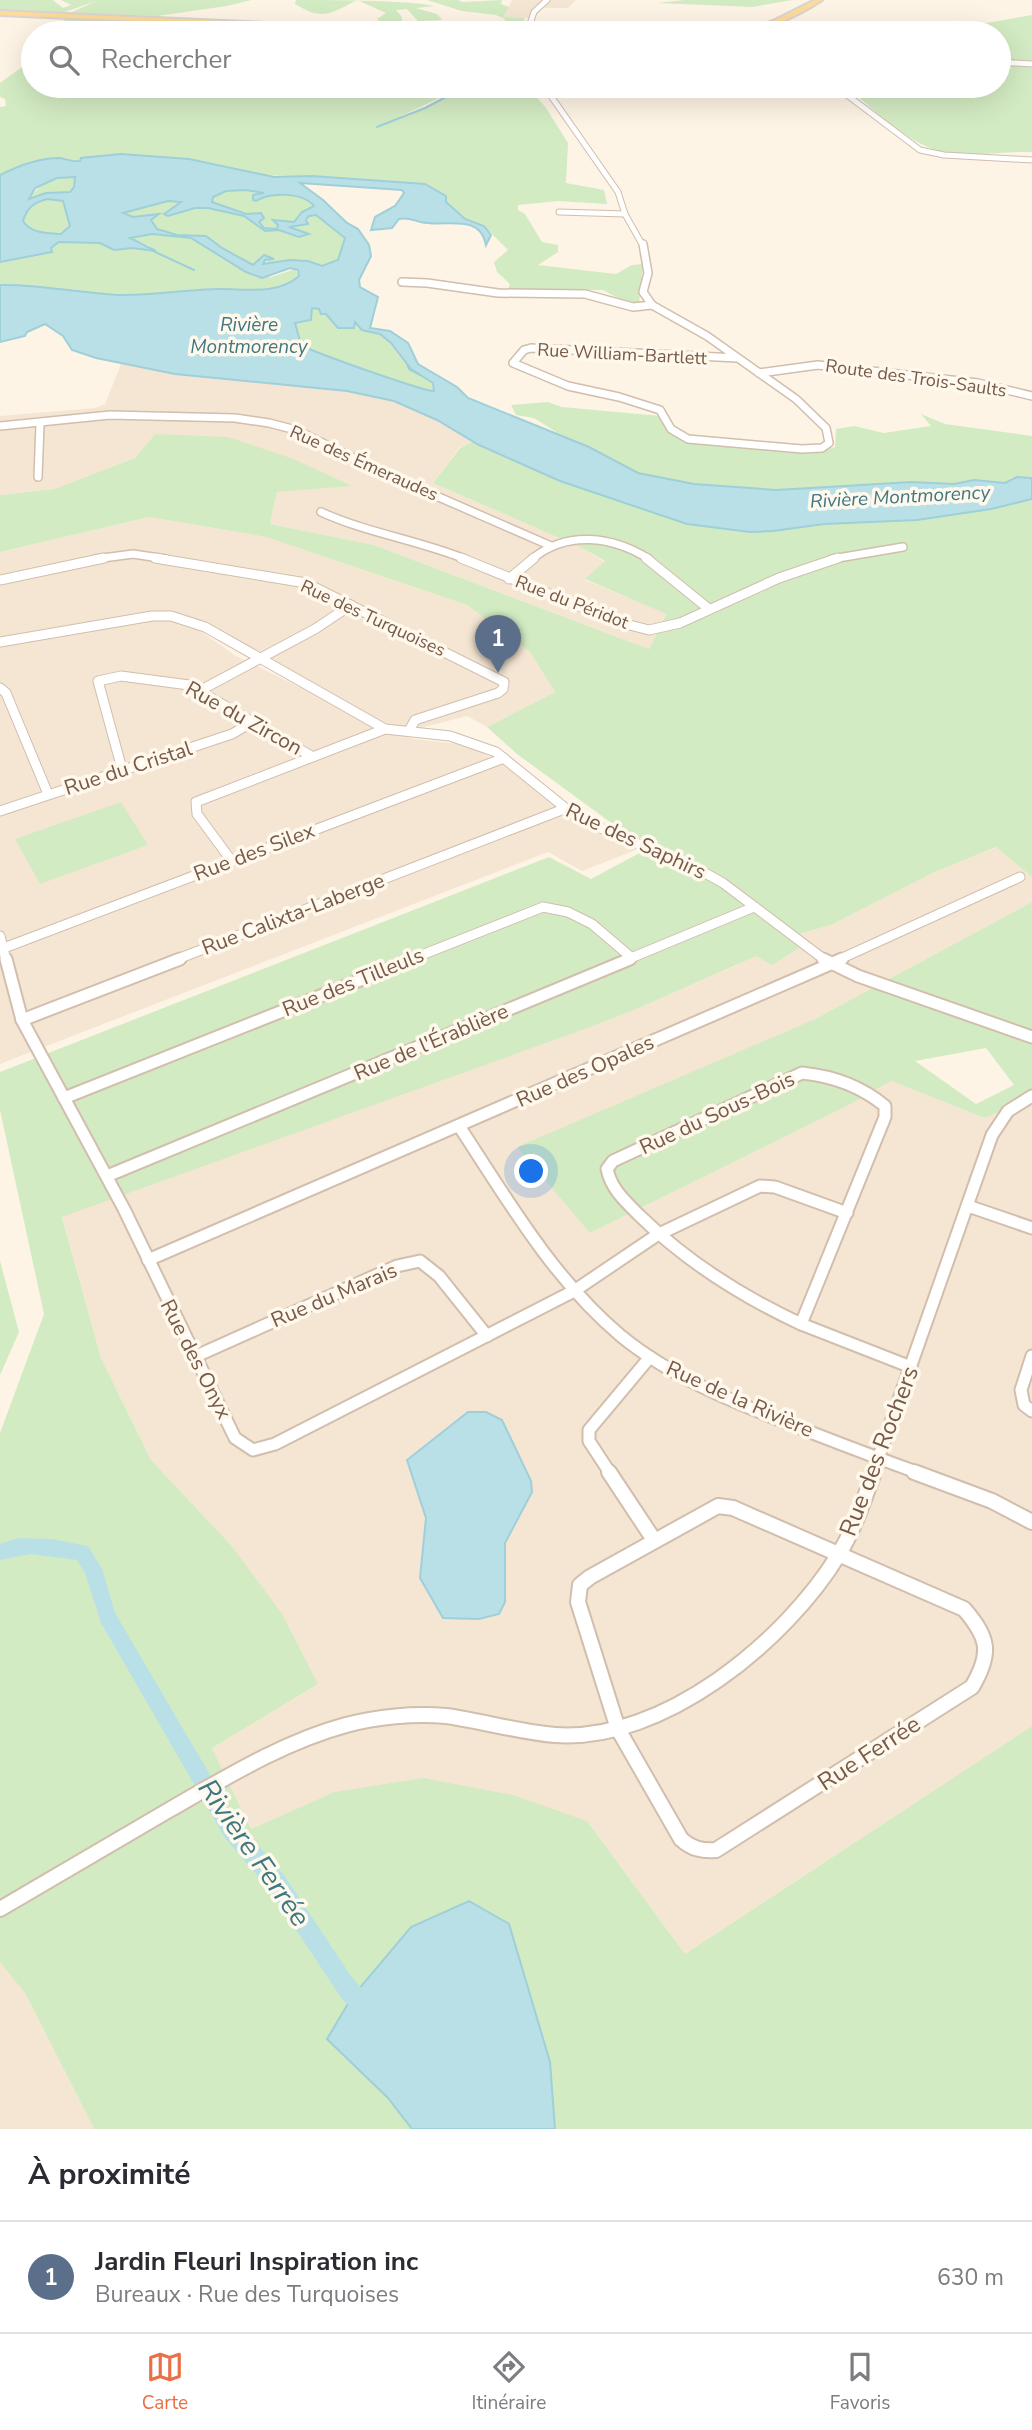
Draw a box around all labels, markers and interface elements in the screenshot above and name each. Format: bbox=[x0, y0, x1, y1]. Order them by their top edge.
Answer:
search box bbox=[21, 21, 1011, 98]
icon: search bbox=[45, 41, 83, 79]
text: Rechercher bbox=[101, 42, 232, 77]
water label: Rivière Montmorency bbox=[190, 312, 309, 360]
street label: Rue William-Bartlett bbox=[537, 338, 708, 370]
street label: Route des Trois-Saults bbox=[824, 353, 1008, 403]
street label: Rue des Émeraudes bbox=[286, 420, 442, 506]
water label: Rivière Montmorency bbox=[809, 479, 992, 515]
street label: Rue du Péridot bbox=[512, 569, 633, 635]
street label: Rue des Turquoises bbox=[297, 574, 449, 662]
pin: 1 bbox=[475, 615, 521, 673]
street label: Rue du Zircon bbox=[181, 674, 307, 762]
street label: Rue du Cristal bbox=[60, 734, 196, 802]
street label: Rue des Saphirs bbox=[561, 796, 711, 886]
street label: Rue des Silex bbox=[190, 816, 318, 888]
street label: Rue Calixta-Laberge bbox=[198, 866, 388, 962]
street label: Rue des Tilleuls bbox=[278, 941, 428, 1023]
street label: Rue de l'Érablière bbox=[350, 997, 512, 1087]
street label: Rue des Opales bbox=[512, 1028, 658, 1114]
street label: Rue du Sous-Bois bbox=[635, 1065, 799, 1161]
your location bbox=[514, 1154, 548, 1188]
street label: Rue du Marais bbox=[267, 1256, 401, 1334]
street label: Rue des Onyx bbox=[154, 1294, 238, 1424]
street label: Rue de la Rivière bbox=[662, 1354, 818, 1444]
street label: Rue des Rochers bbox=[832, 1361, 926, 1541]
street label: Rue Ferrée bbox=[811, 1708, 927, 1798]
water label: Rivière Ferrée bbox=[189, 1772, 319, 1935]
text: À proximité bbox=[28, 2154, 190, 2195]
text: Jardin Fleuri Inspiration inc bbox=[95, 2244, 418, 2279]
text: 1 bbox=[44, 2262, 58, 2293]
text: 630 m bbox=[937, 2262, 1004, 2293]
text: Bureaux · Rue des Turquoises bbox=[95, 2279, 399, 2310]
tab: Carte bbox=[142, 2348, 188, 2416]
tab: Itinéraire bbox=[472, 2348, 546, 2416]
tab: Favoris bbox=[830, 2348, 890, 2416]

